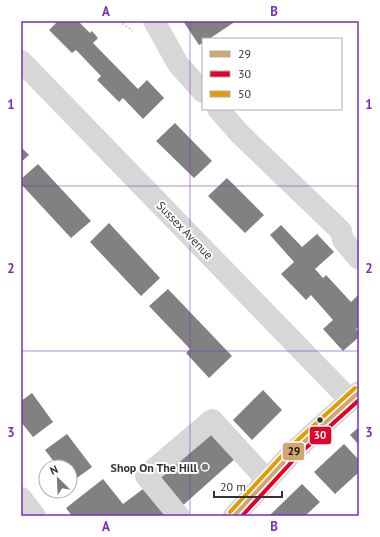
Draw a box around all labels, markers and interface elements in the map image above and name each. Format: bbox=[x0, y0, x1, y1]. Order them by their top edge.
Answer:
text: A bbox=[102, 3, 110, 20]
text: B bbox=[270, 3, 278, 20]
legend bbox=[202, 38, 342, 110]
text: 29 bbox=[238, 46, 251, 61]
text: 30 bbox=[238, 66, 252, 81]
text: 50 bbox=[238, 86, 252, 101]
text: 1 bbox=[7, 96, 15, 113]
text: 1 bbox=[365, 96, 373, 113]
street label: Sussex Avenue bbox=[154, 198, 216, 262]
text: 2 bbox=[7, 260, 15, 277]
text: 2 bbox=[365, 260, 373, 277]
unlabelled marker bbox=[315, 415, 325, 425]
text: 3 bbox=[7, 424, 15, 441]
text: 3 bbox=[365, 424, 373, 441]
line badge: 30 bbox=[309, 426, 332, 445]
text: 30 bbox=[314, 428, 326, 442]
line badge: 29 bbox=[282, 442, 305, 461]
text: 29 bbox=[288, 444, 300, 458]
north arrow bbox=[38, 459, 78, 499]
place label: Shop On The Hill bbox=[111, 460, 197, 475]
text: N bbox=[48, 462, 60, 478]
marker: Shop On The Hill bbox=[200, 462, 210, 472]
scale bar bbox=[214, 473, 282, 499]
text: 20 m bbox=[220, 479, 246, 494]
text: A bbox=[102, 518, 110, 535]
text: B bbox=[270, 518, 278, 535]

